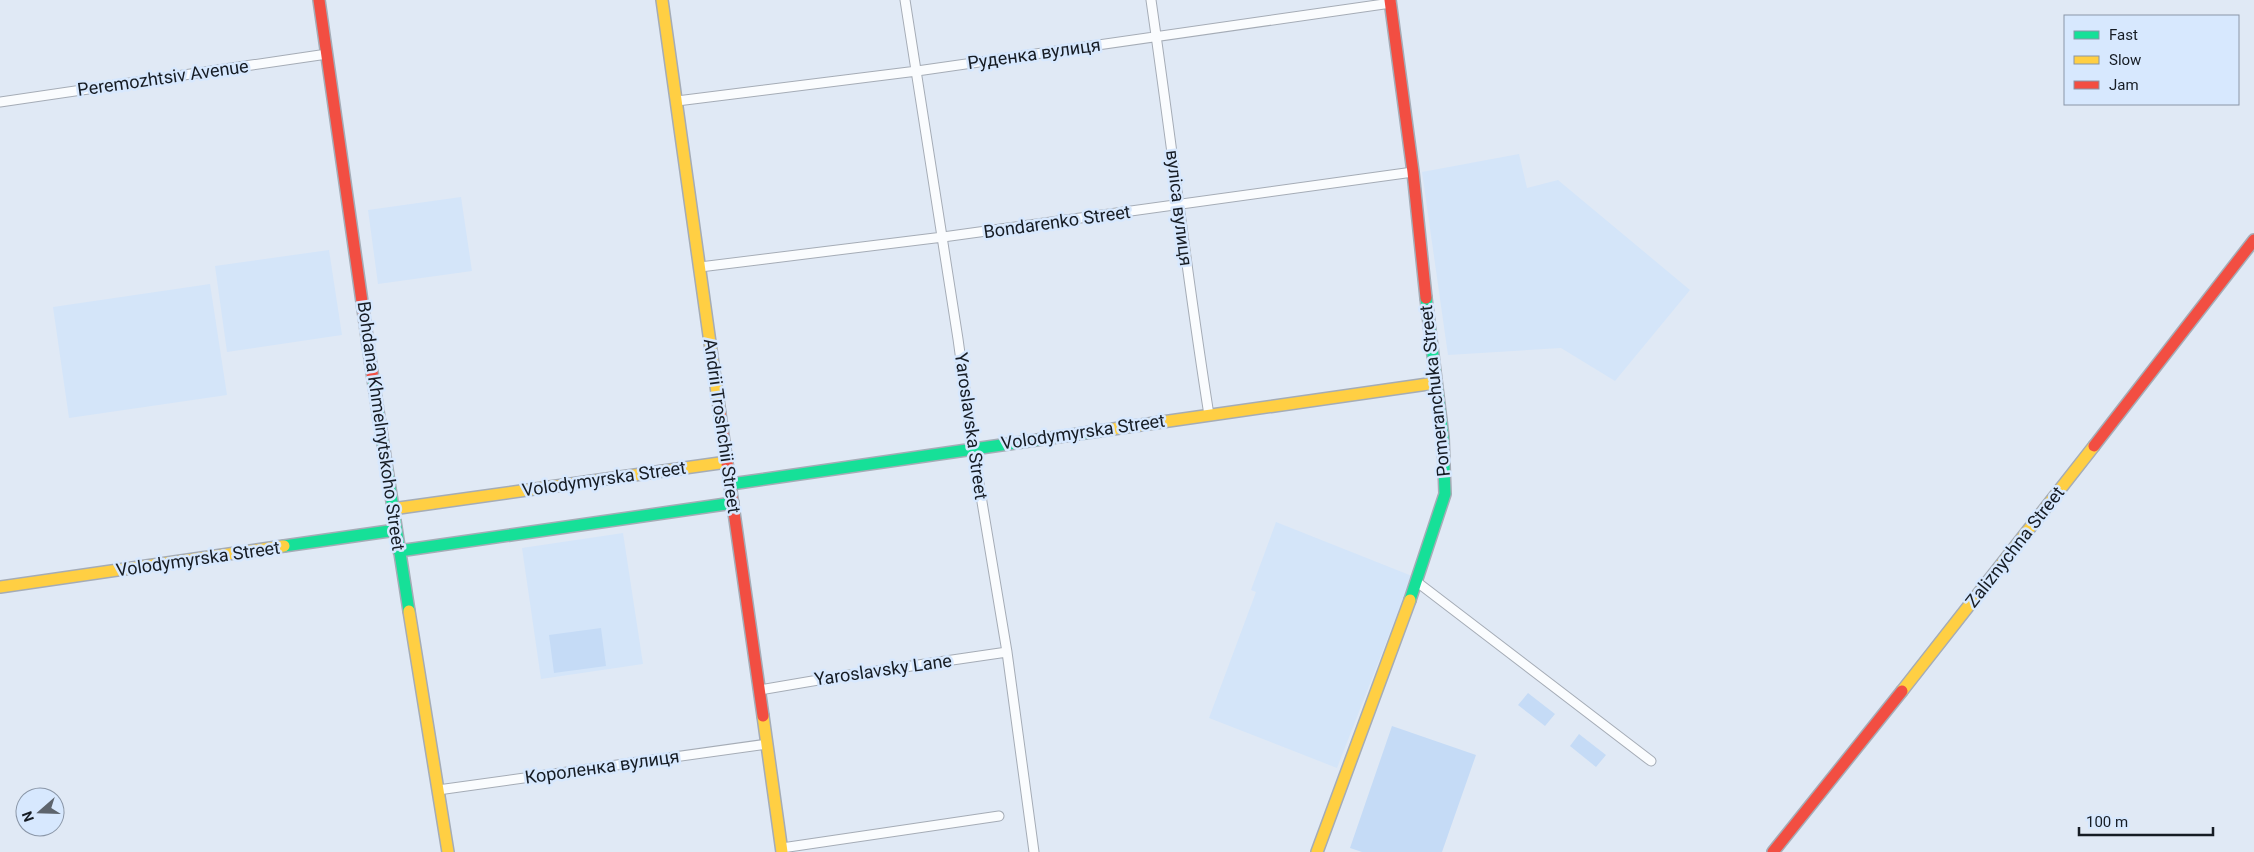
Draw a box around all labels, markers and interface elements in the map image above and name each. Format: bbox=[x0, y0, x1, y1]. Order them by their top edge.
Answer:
legend bbox=[2064, 15, 2239, 105]
text: Fast bbox=[2109, 26, 2138, 44]
street label: Руденка вулиця bbox=[966, 34, 1102, 73]
text: Slow bbox=[2109, 51, 2141, 69]
street label: Peremozhtsiv Avenue bbox=[76, 55, 250, 100]
text: Jam bbox=[2109, 76, 2139, 94]
street label: вуліса вулиця bbox=[1162, 149, 1197, 267]
street label: Bondarenko Street bbox=[982, 201, 1132, 242]
street label: Bohdana Khmelnytskoho Street bbox=[354, 300, 409, 552]
street label: Pomeranchuka Street bbox=[1415, 304, 1454, 478]
street label: Andrii Troshchii Street bbox=[700, 337, 745, 515]
street label: Yaroslavska Street bbox=[951, 351, 992, 501]
street label: Volodymyrska Street bbox=[1000, 410, 1166, 453]
street label: Volodymyrska Street bbox=[521, 457, 687, 500]
street label: Zaliznychna Street bbox=[1961, 482, 2068, 611]
street label: Volodymyrska Street bbox=[115, 537, 281, 580]
street label: Yaroslavsky Lane bbox=[813, 649, 953, 690]
street label: Короленка вулиця bbox=[523, 745, 681, 788]
north arrow bbox=[15, 787, 65, 837]
scale bar bbox=[2079, 804, 2213, 836]
text: N bbox=[19, 809, 37, 824]
text: 100 m bbox=[2086, 813, 2128, 831]

